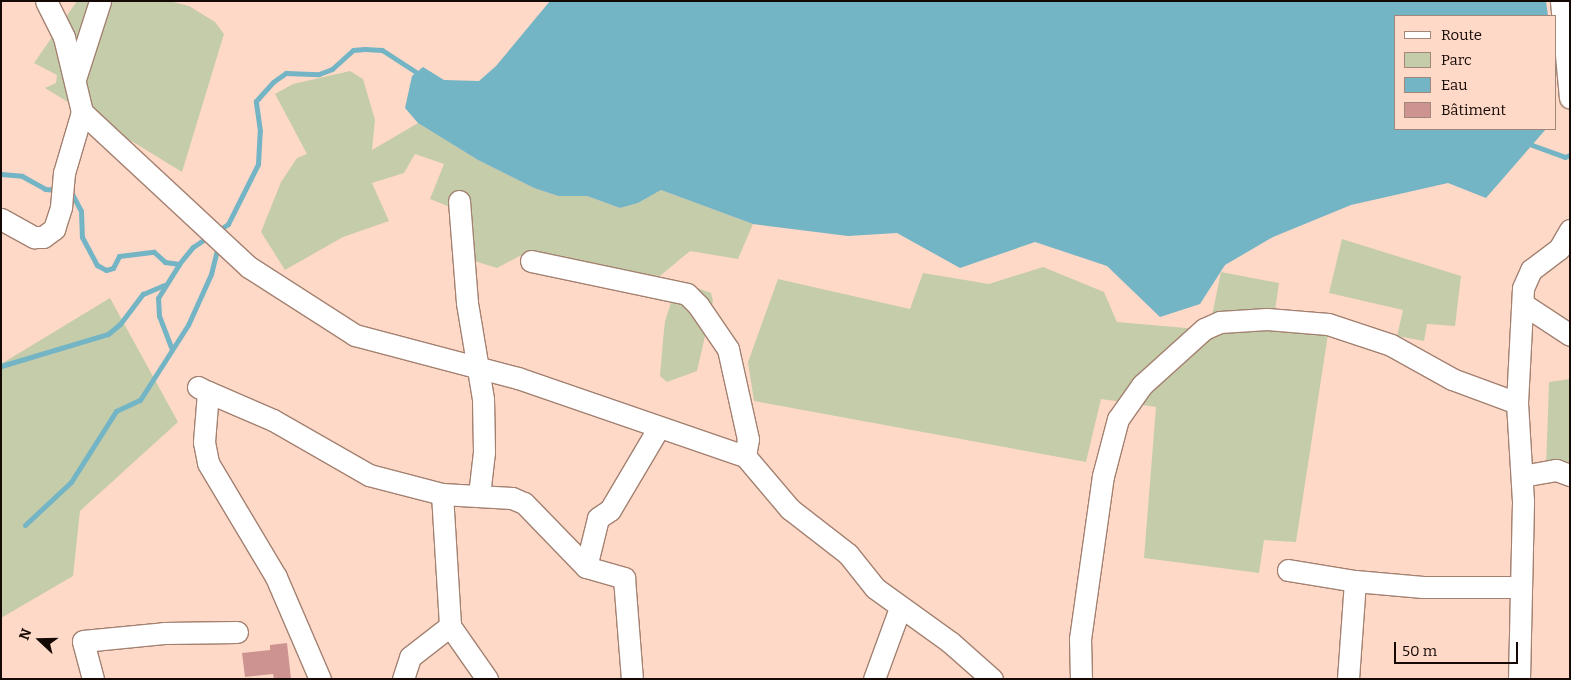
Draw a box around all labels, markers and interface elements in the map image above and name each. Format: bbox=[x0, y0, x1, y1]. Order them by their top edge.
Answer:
legend bbox=[1394, 15, 1556, 130]
text: Route bbox=[1441, 26, 1482, 44]
text: Parc bbox=[1441, 51, 1472, 69]
text: Eau bbox=[1441, 76, 1468, 94]
text: Bâtiment bbox=[1441, 101, 1506, 119]
north arrow bbox=[15, 615, 65, 665]
text: N bbox=[16, 626, 35, 643]
scale bar bbox=[1396, 632, 1520, 664]
text: 50 m bbox=[1402, 642, 1437, 660]

